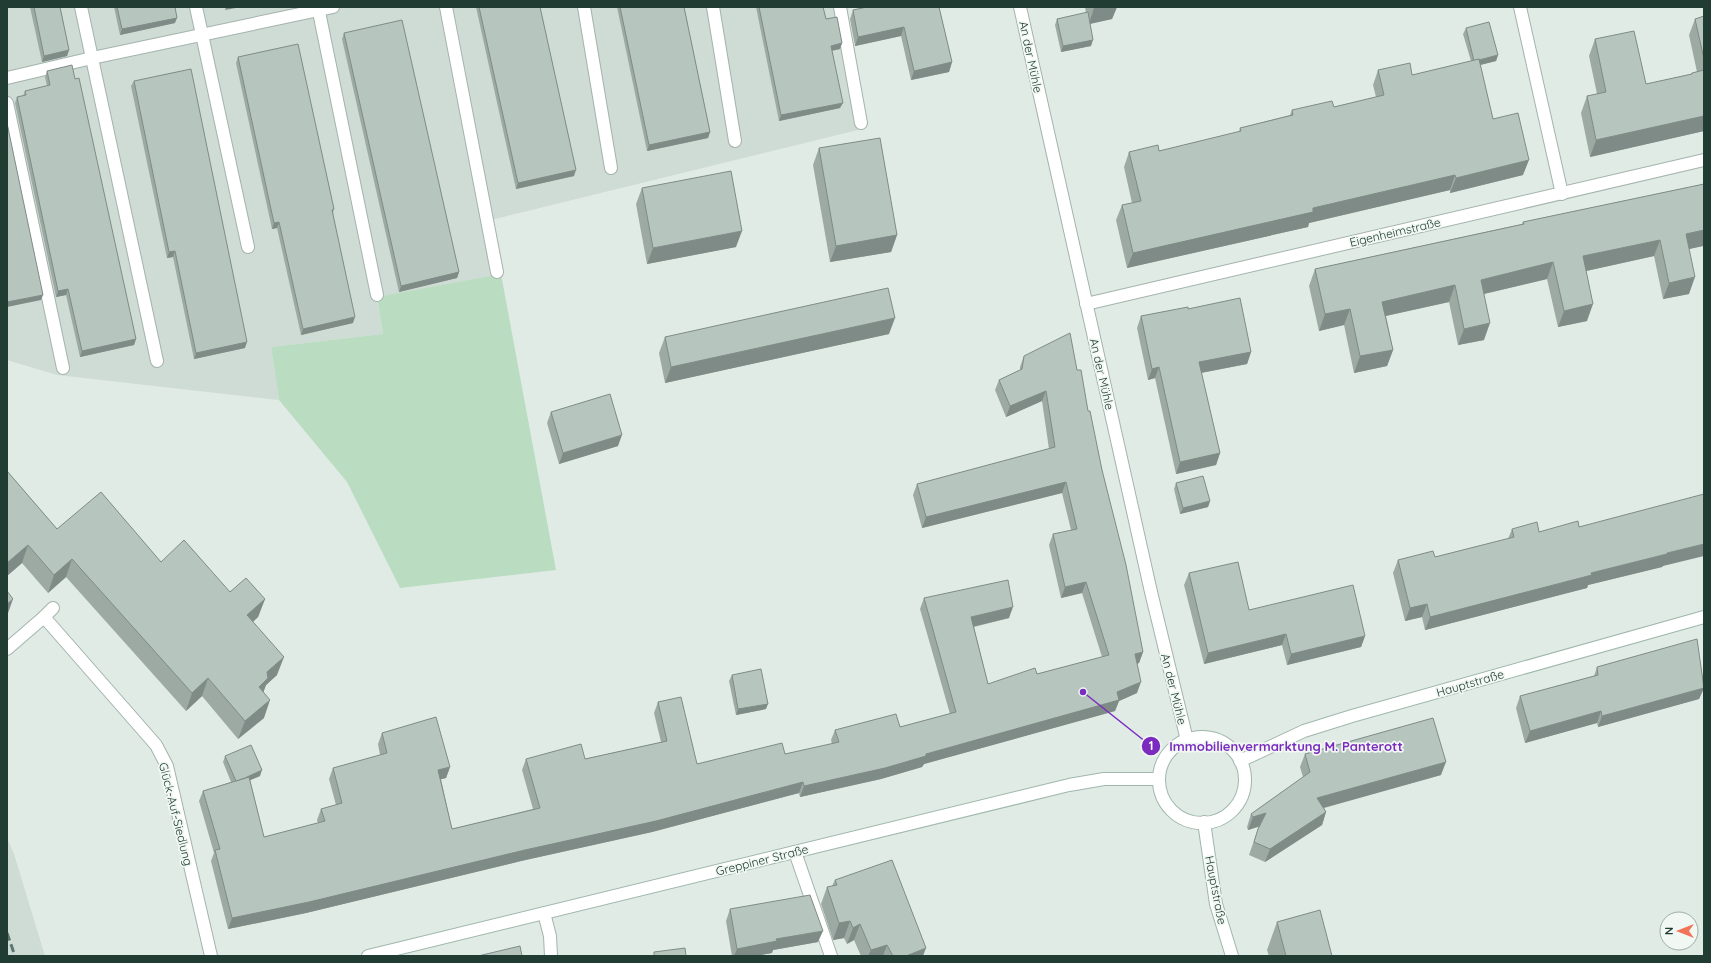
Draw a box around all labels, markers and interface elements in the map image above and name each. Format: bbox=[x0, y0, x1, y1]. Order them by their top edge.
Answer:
street label: An der Mühle bbox=[1016, 20, 1046, 94]
street label: Eigenheimstraße bbox=[1348, 214, 1442, 250]
street label: An der Mühle bbox=[1086, 337, 1118, 411]
street label: An der Mühle bbox=[1158, 652, 1190, 726]
street label: Hauptstraße bbox=[1434, 666, 1506, 700]
callout: Immobilienvermarktung M. Panterott bbox=[1141, 734, 1411, 759]
text: 1 bbox=[1149, 738, 1153, 753]
text: Immobilienvermarktung M. Panterott bbox=[1169, 738, 1403, 754]
street label: Glück-Auf-Siedlung bbox=[156, 761, 196, 867]
street label: Greppiner Straße bbox=[714, 841, 810, 879]
street label: Hauptstraße bbox=[1202, 854, 1230, 926]
north arrow bbox=[1659, 911, 1699, 951]
text: N bbox=[1662, 927, 1676, 935]

